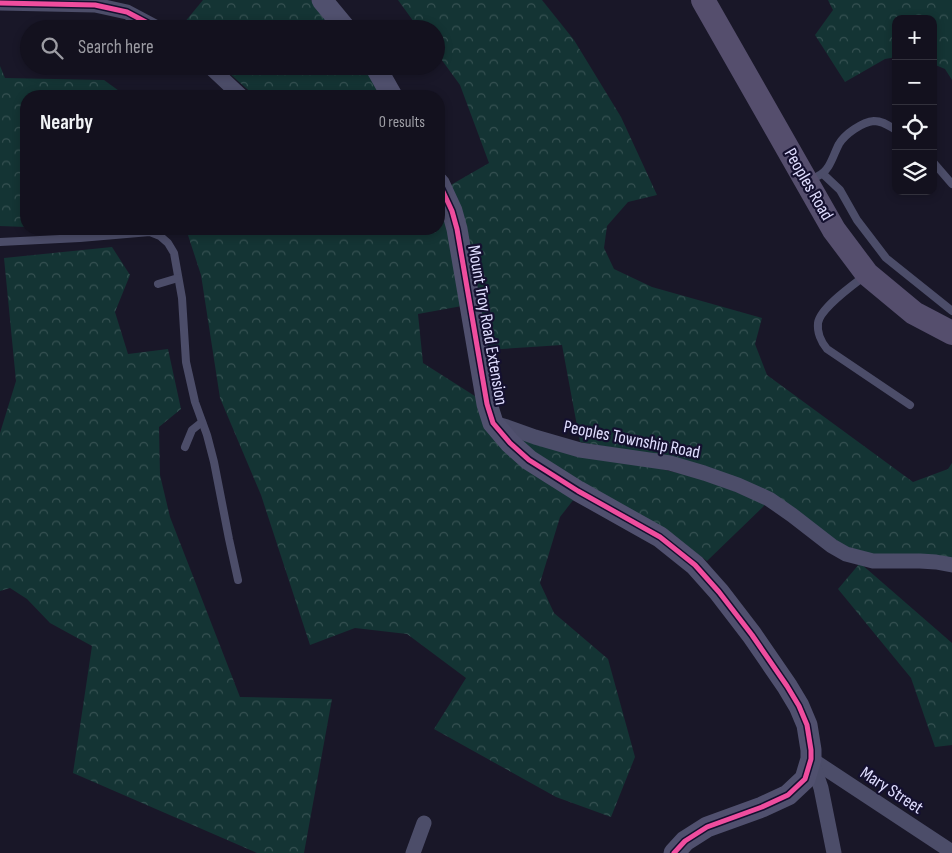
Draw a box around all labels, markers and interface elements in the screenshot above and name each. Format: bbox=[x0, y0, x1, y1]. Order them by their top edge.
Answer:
map controls bbox=[892, 15, 937, 195]
button: + bbox=[892, 15, 937, 60]
search box bbox=[20, 20, 445, 75]
icon: search bbox=[38, 34, 66, 62]
text: Search here bbox=[78, 36, 154, 59]
button: − bbox=[892, 60, 937, 105]
button: locate bbox=[892, 105, 937, 150]
text: Nearby bbox=[40, 110, 93, 135]
text: 0 results bbox=[379, 113, 425, 132]
street label: Peoples Road bbox=[780, 145, 838, 224]
button: layers bbox=[892, 150, 937, 195]
street label: Mount Troy Road Extension bbox=[463, 243, 512, 407]
street label: Peoples Township Road bbox=[562, 416, 702, 463]
street label: Mary Street bbox=[856, 762, 928, 819]

